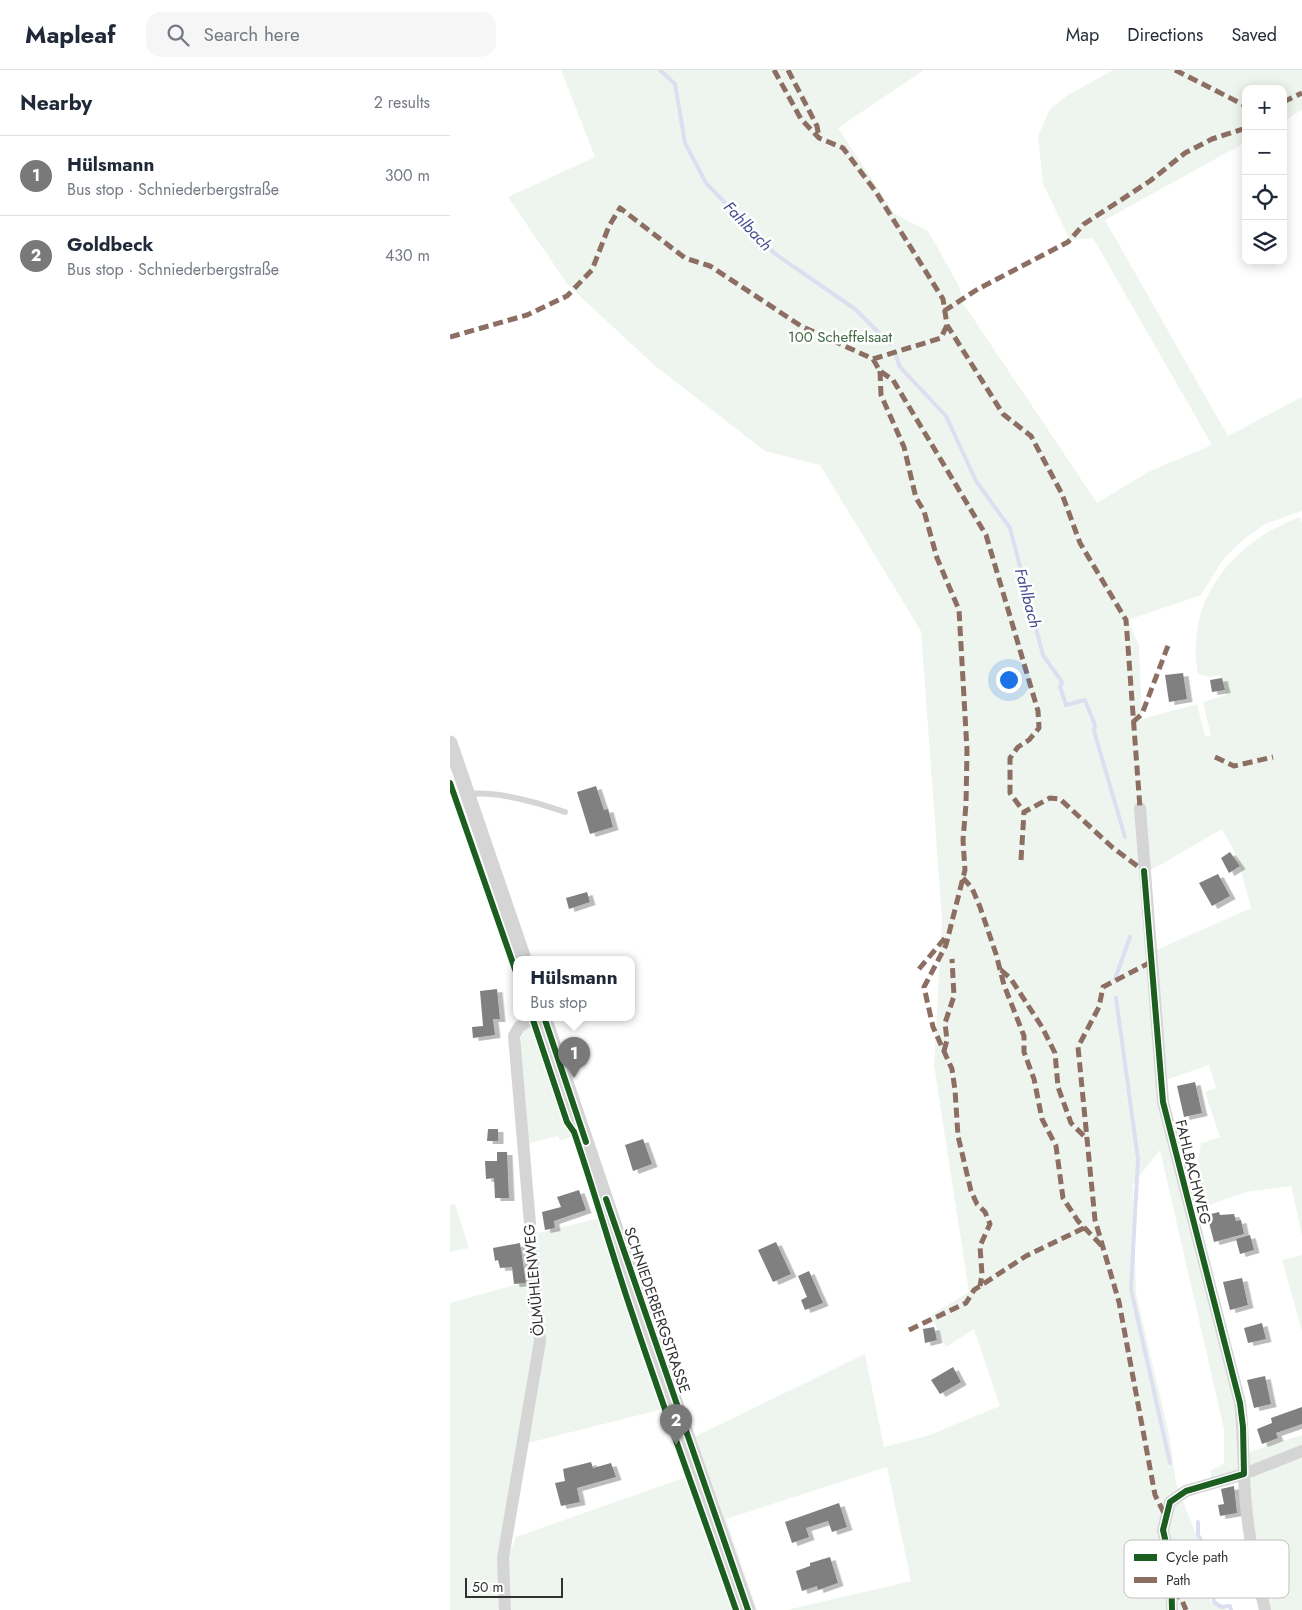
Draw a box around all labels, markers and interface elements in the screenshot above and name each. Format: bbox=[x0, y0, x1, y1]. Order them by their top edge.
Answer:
search box bbox=[146, 12, 496, 57]
text: Mapleaf bbox=[25, 17, 116, 52]
icon: search bbox=[164, 21, 192, 49]
text: Search here bbox=[204, 21, 300, 48]
text: Map bbox=[1066, 22, 1099, 48]
text: Directions bbox=[1127, 22, 1203, 48]
text: Saved bbox=[1231, 22, 1277, 48]
map controls bbox=[1242, 85, 1287, 265]
button: + bbox=[1242, 85, 1287, 130]
text: Nearby bbox=[20, 88, 92, 118]
text: 2 results bbox=[374, 91, 430, 114]
button: − bbox=[1242, 130, 1287, 175]
text: Hülsmann bbox=[67, 151, 154, 178]
text: 1 bbox=[32, 164, 40, 187]
text: 300 m bbox=[385, 164, 430, 187]
button: locate bbox=[1242, 175, 1287, 220]
text: Bus stop · Schniederbergstraße bbox=[67, 178, 279, 201]
water label: Fahlbach bbox=[719, 196, 777, 256]
button: layers bbox=[1242, 220, 1287, 265]
text: Goldbeck bbox=[67, 231, 154, 258]
text: 2 bbox=[31, 244, 41, 267]
text: 430 m bbox=[385, 244, 430, 267]
text: Bus stop · Schniederbergstraße bbox=[67, 258, 279, 281]
park label: 100 Scheffelsaat bbox=[788, 326, 892, 348]
water label: Fahlbach bbox=[1009, 566, 1047, 630]
your location bbox=[996, 667, 1022, 693]
popup bbox=[513, 956, 635, 1021]
text: Hülsmann bbox=[530, 964, 618, 991]
text: Bus stop bbox=[530, 991, 587, 1014]
pin: 1 bbox=[558, 1037, 590, 1078]
street label: FAHLBACHWEG bbox=[1169, 1117, 1217, 1227]
street label: ÖLMÜHLENWEG bbox=[518, 1223, 550, 1337]
street label: SCHNIEDERBERGSTRASSE bbox=[618, 1224, 696, 1396]
pin: 2 bbox=[660, 1404, 692, 1445]
legend bbox=[1124, 1540, 1289, 1598]
text: Cycle path bbox=[1166, 1547, 1228, 1567]
text: Path bbox=[1166, 1570, 1191, 1590]
scale bar bbox=[465, 1575, 562, 1598]
text: 50 m bbox=[472, 1577, 503, 1597]

